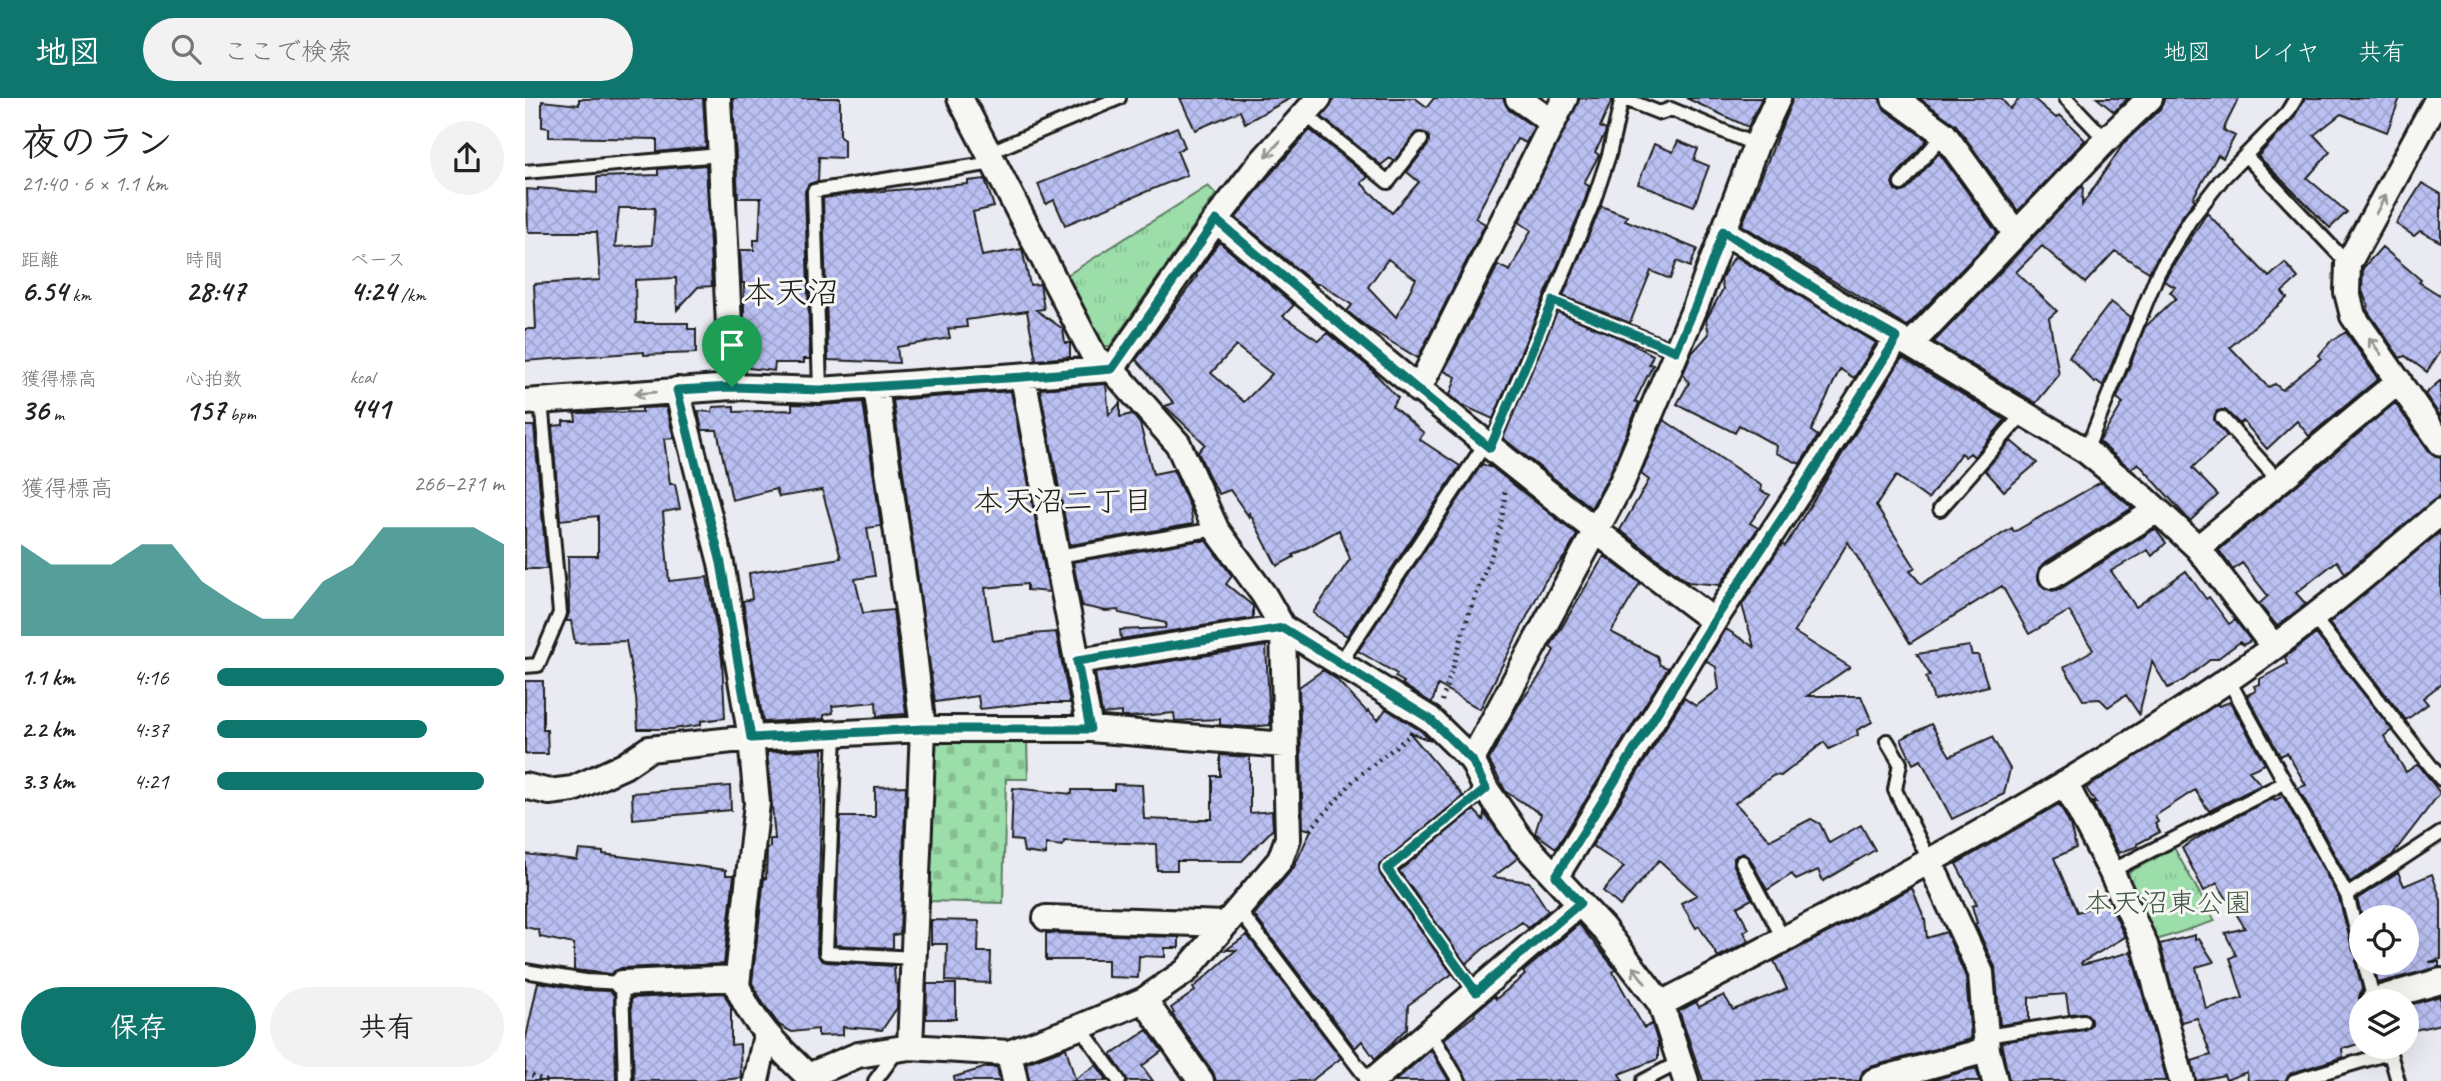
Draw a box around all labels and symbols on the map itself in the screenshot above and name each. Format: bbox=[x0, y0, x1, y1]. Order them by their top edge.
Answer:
one-way arrow bbox=[1266, 139, 1282, 157]
one-way arrow bbox=[2374, 194, 2388, 215]
district label: 本天沼 bbox=[743, 272, 839, 313]
pin bbox=[702, 315, 762, 387]
one-way arrow bbox=[2368, 337, 2382, 356]
one-way arrow bbox=[634, 387, 657, 400]
district label: 本天沼二丁目 bbox=[973, 482, 1153, 520]
park label: 本天沼東公園 bbox=[2084, 885, 2252, 920]
one-way arrow bbox=[1631, 967, 1646, 985]

